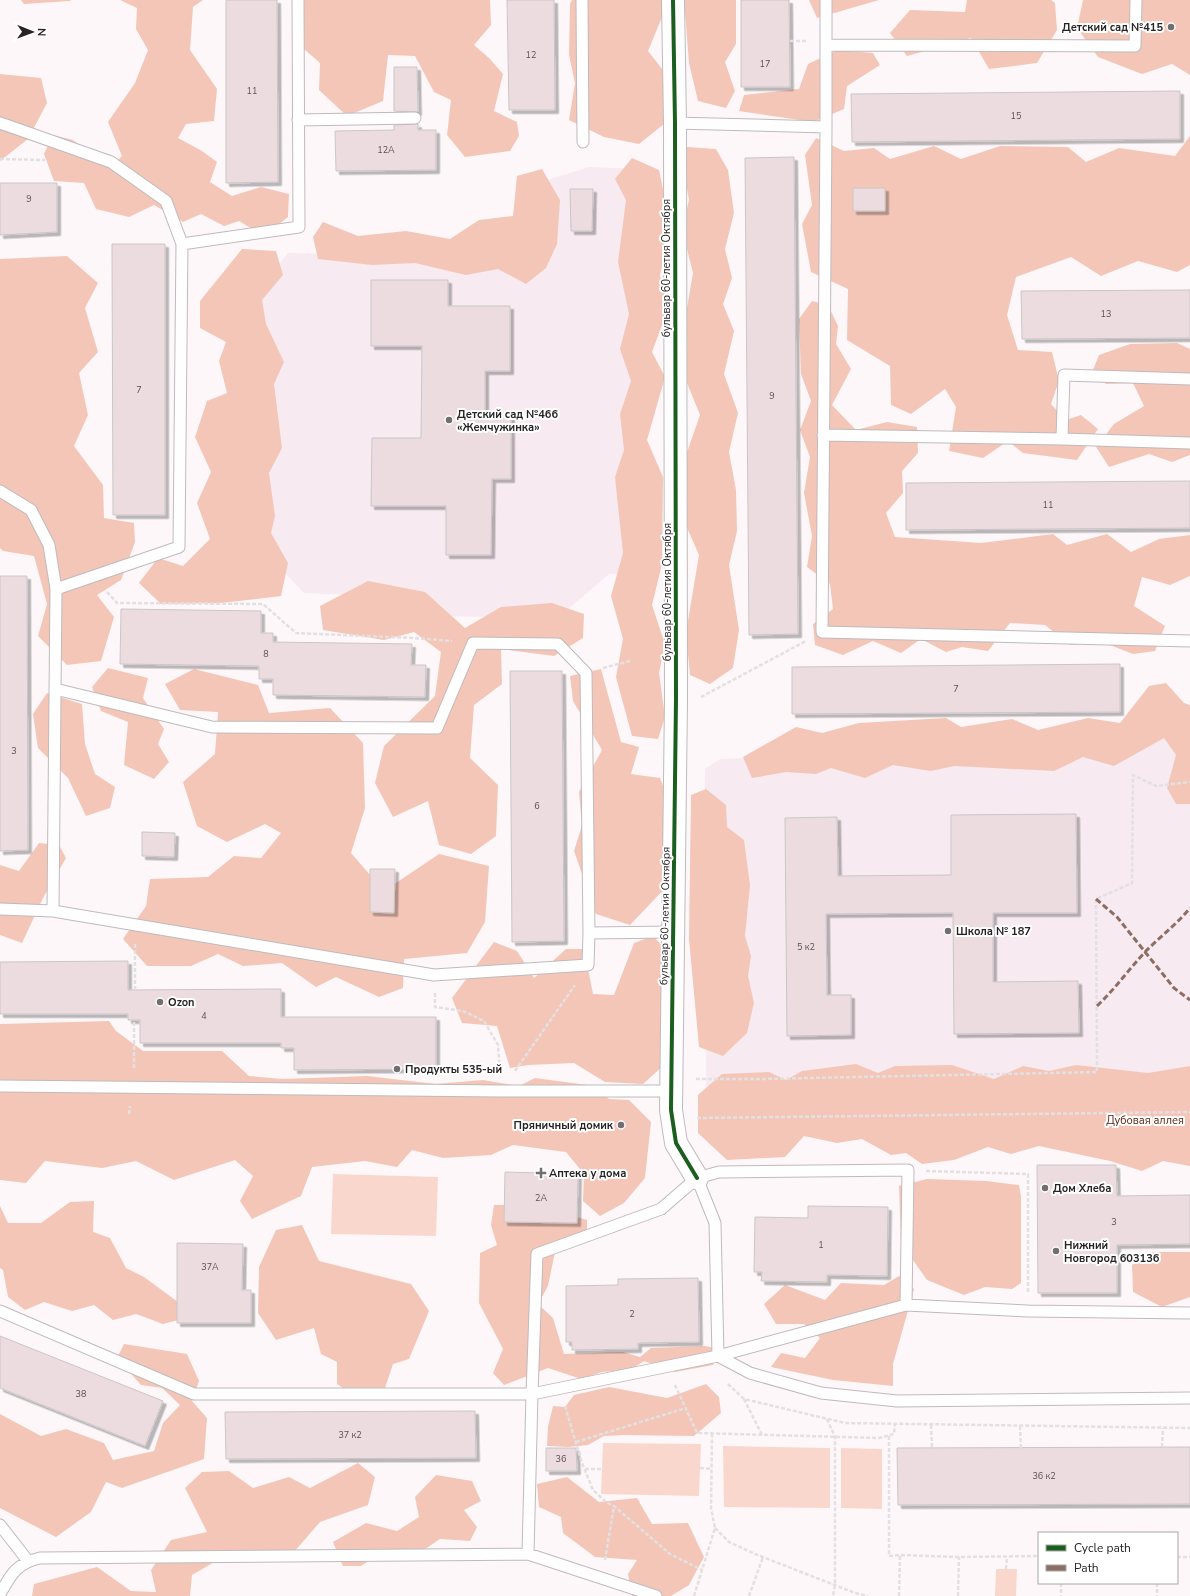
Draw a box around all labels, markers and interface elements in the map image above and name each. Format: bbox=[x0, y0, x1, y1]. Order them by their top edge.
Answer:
north arrow bbox=[12, 12, 52, 52]
place label: Детский сад №415 bbox=[1062, 20, 1163, 35]
marker: Детский сад №415 bbox=[1166, 22, 1176, 32]
text: N bbox=[34, 28, 49, 36]
house number: 12 bbox=[526, 49, 536, 61]
house number: 17 bbox=[760, 58, 770, 70]
house number: 11 bbox=[247, 85, 257, 97]
house number: 15 bbox=[1011, 110, 1021, 122]
house number: 12А bbox=[377, 144, 395, 156]
house number: 9 bbox=[26, 193, 32, 205]
street label: бульвар 60-летия Октября bbox=[659, 199, 674, 337]
house number: 13 bbox=[1101, 308, 1111, 320]
house number: 7 bbox=[136, 384, 142, 396]
house number: 9 bbox=[769, 390, 775, 402]
place label: Детский сад №466 «Жемчужинка» bbox=[457, 407, 558, 435]
marker: Детский сад №466 «Жемчужинка» bbox=[444, 415, 454, 425]
house number: 11 bbox=[1043, 499, 1053, 511]
street label: бульвар 60-летия Октября bbox=[660, 523, 675, 661]
house number: 8 bbox=[263, 648, 269, 660]
house number: 7 bbox=[953, 683, 959, 695]
house number: 3 bbox=[11, 745, 17, 757]
house number: 6 bbox=[534, 800, 540, 812]
street label: бульвар 60-летия Октября bbox=[656, 847, 674, 985]
place label: Школа № 187 bbox=[956, 924, 1031, 939]
marker: Школа № 187 bbox=[943, 926, 953, 936]
house number: 5 к2 bbox=[797, 941, 815, 953]
place label: Ozon bbox=[168, 995, 195, 1010]
marker: Ozon bbox=[155, 997, 165, 1007]
house number: 4 bbox=[201, 1010, 207, 1022]
place label: Продукты 535-ый bbox=[405, 1062, 502, 1077]
marker: Продукты 535-ый bbox=[392, 1064, 402, 1074]
park label: Дубовая аллея bbox=[1106, 1113, 1184, 1128]
place label: Пряничный домик bbox=[514, 1118, 614, 1133]
marker: Пряничный домик bbox=[616, 1120, 626, 1130]
place label: Аптека у дома bbox=[549, 1166, 626, 1181]
marker: Аптека у дома bbox=[536, 1168, 546, 1178]
place label: Дом Хлеба bbox=[1053, 1181, 1112, 1196]
marker: Дом Хлеба bbox=[1040, 1183, 1050, 1193]
house number: 2А bbox=[535, 1192, 547, 1204]
house number: 3 bbox=[1111, 1216, 1117, 1228]
place label: Нижний Новгород 603136 bbox=[1064, 1238, 1160, 1266]
house number: 1 bbox=[818, 1239, 824, 1251]
marker: Нижний Новгород 603136 bbox=[1051, 1246, 1061, 1256]
house number: 37А bbox=[201, 1261, 219, 1273]
house number: 2 bbox=[629, 1308, 635, 1320]
house number: 38 bbox=[76, 1388, 86, 1400]
house number: 37 к2 bbox=[338, 1429, 362, 1441]
house number: 36 bbox=[556, 1453, 566, 1465]
house number: 36 к2 bbox=[1032, 1470, 1056, 1482]
legend bbox=[1038, 1532, 1178, 1584]
text: Cycle path bbox=[1074, 1540, 1131, 1556]
text: Path bbox=[1074, 1560, 1099, 1576]

